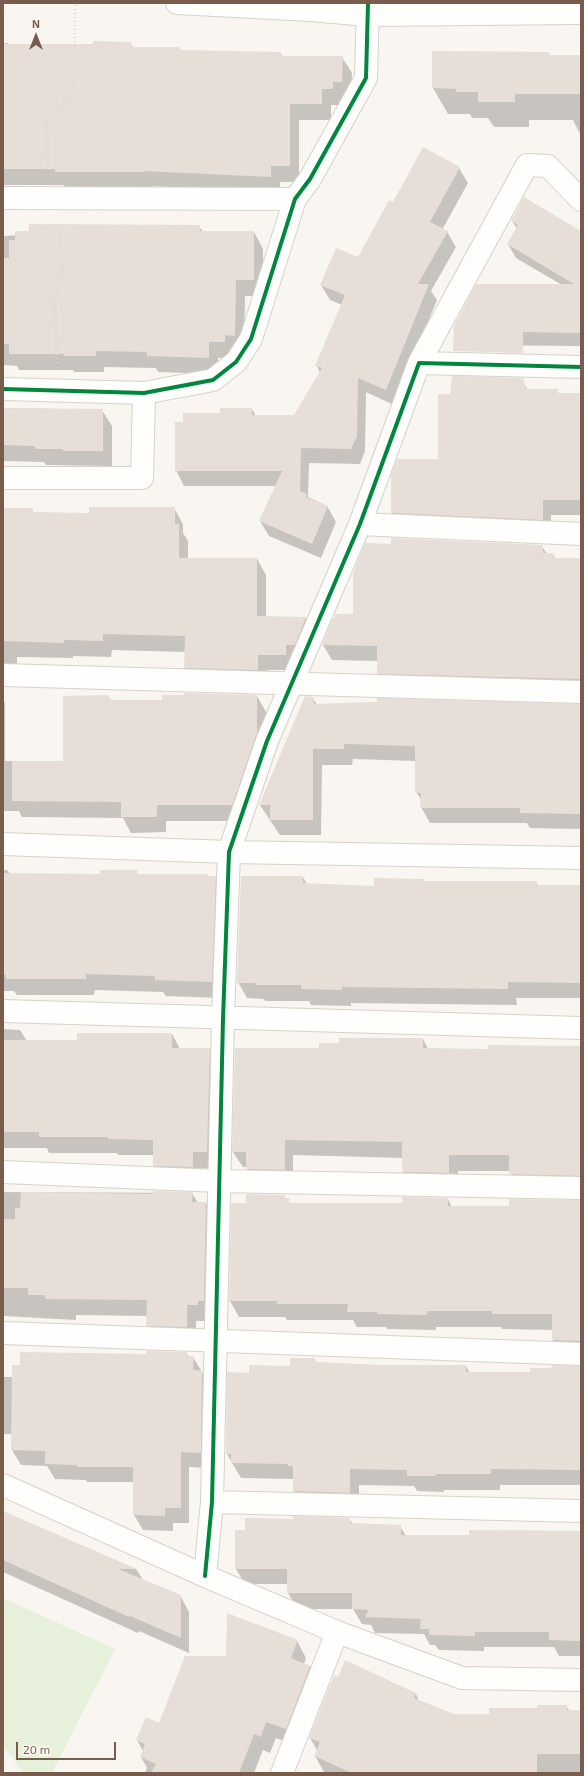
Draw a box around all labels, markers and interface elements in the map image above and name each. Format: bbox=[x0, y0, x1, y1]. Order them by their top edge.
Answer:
north arrow bbox=[16, 16, 56, 56]
text: N bbox=[32, 17, 40, 30]
scale bar bbox=[18, 1734, 118, 1760]
text: 20 m bbox=[23, 1742, 50, 1756]

